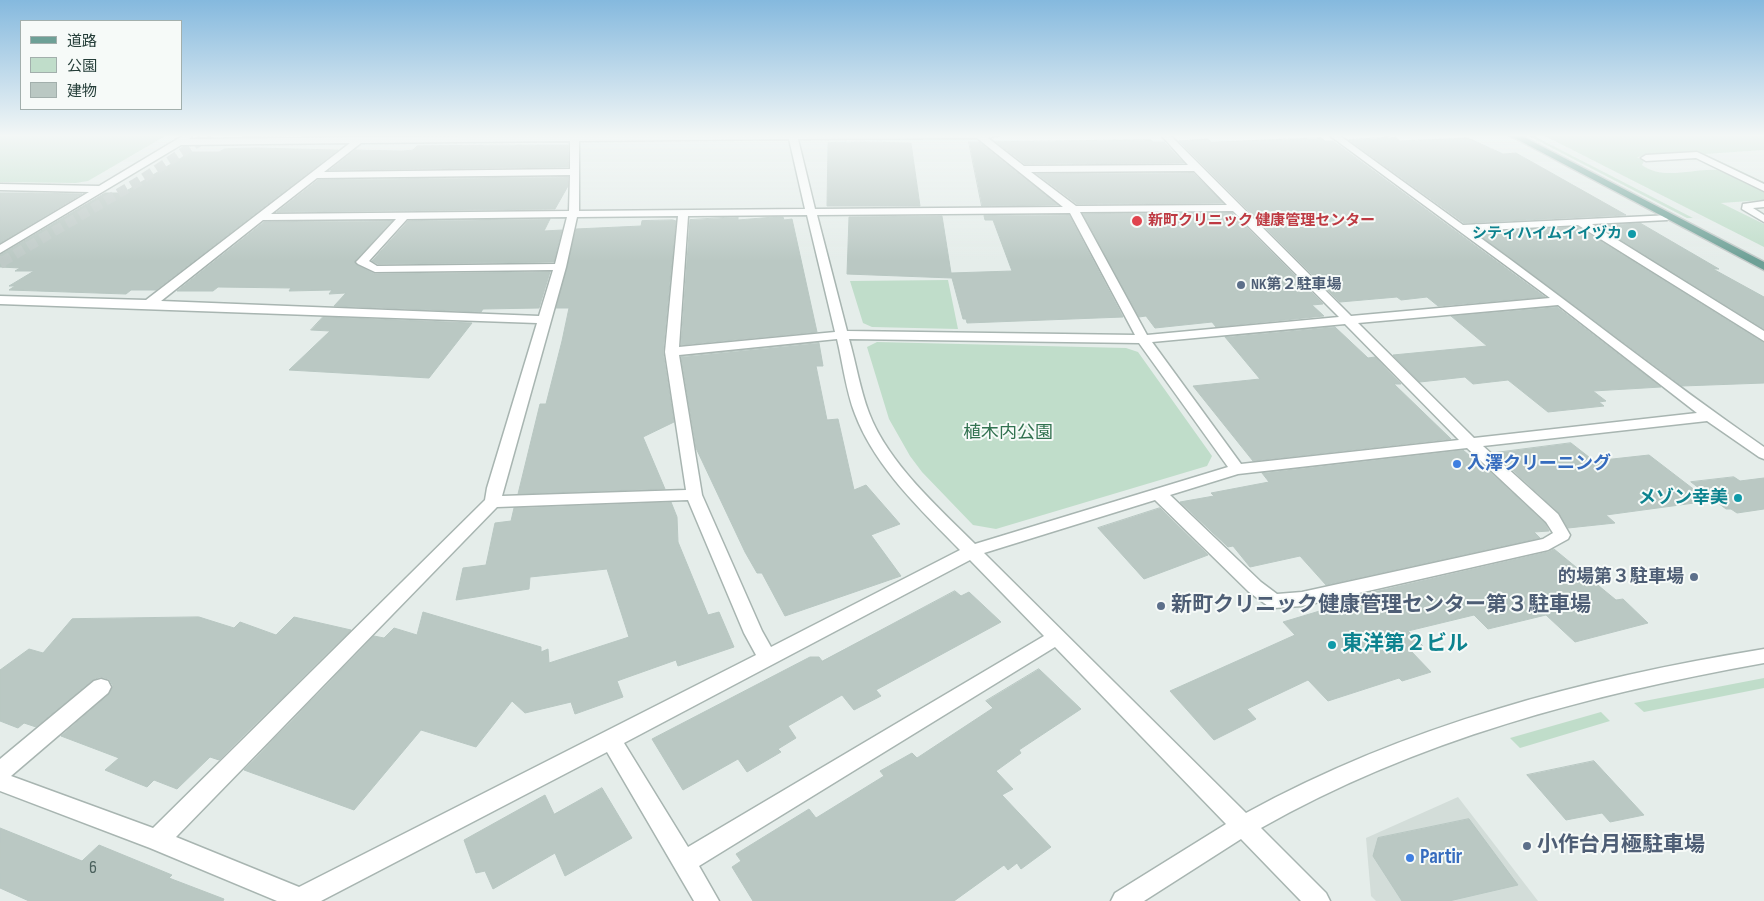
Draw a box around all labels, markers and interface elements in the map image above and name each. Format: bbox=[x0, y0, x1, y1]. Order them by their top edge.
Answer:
legend bbox=[20, 20, 182, 110]
text: 道路 bbox=[67, 32, 97, 51]
text: 公園 bbox=[67, 57, 97, 76]
text: 建物 bbox=[67, 82, 97, 101]
place label: 新町クリニック 健康管理センター bbox=[1148, 212, 1375, 230]
marker: 新町クリニック 健康管理センター bbox=[1130, 214, 1144, 228]
place label: シティハイムイイヅカ bbox=[1472, 225, 1622, 243]
marker: シティハイムイイヅカ bbox=[1626, 228, 1638, 240]
place label: NK第２駐車場 bbox=[1251, 276, 1341, 294]
marker: NK第２駐車場 bbox=[1235, 279, 1247, 291]
park label: 植木内公園 bbox=[963, 422, 1053, 444]
place label: 入澤クリーニング bbox=[1467, 453, 1611, 475]
marker: 入澤クリーニング bbox=[1451, 458, 1463, 470]
place label: メゾン幸美 bbox=[1638, 487, 1728, 509]
marker: メゾン幸美 bbox=[1732, 492, 1744, 504]
place label: 的場第３駐車場 bbox=[1558, 566, 1684, 588]
marker: 的場第３駐車場 bbox=[1688, 571, 1700, 583]
place label: 新町クリニック健康管理センター第３駐車場 bbox=[1171, 593, 1591, 619]
marker: 新町クリニック健康管理センター第３駐車場 bbox=[1155, 600, 1167, 612]
place label: 東洋第２ビル bbox=[1342, 632, 1468, 658]
marker: 東洋第２ビル bbox=[1326, 639, 1338, 651]
place label: 小作台月極駐車場 bbox=[1537, 833, 1705, 859]
marker: 小作台月極駐車場 bbox=[1521, 840, 1533, 852]
place label: Partir bbox=[1420, 845, 1462, 871]
marker: Partir bbox=[1404, 852, 1416, 864]
house number: 6 bbox=[89, 857, 97, 879]

